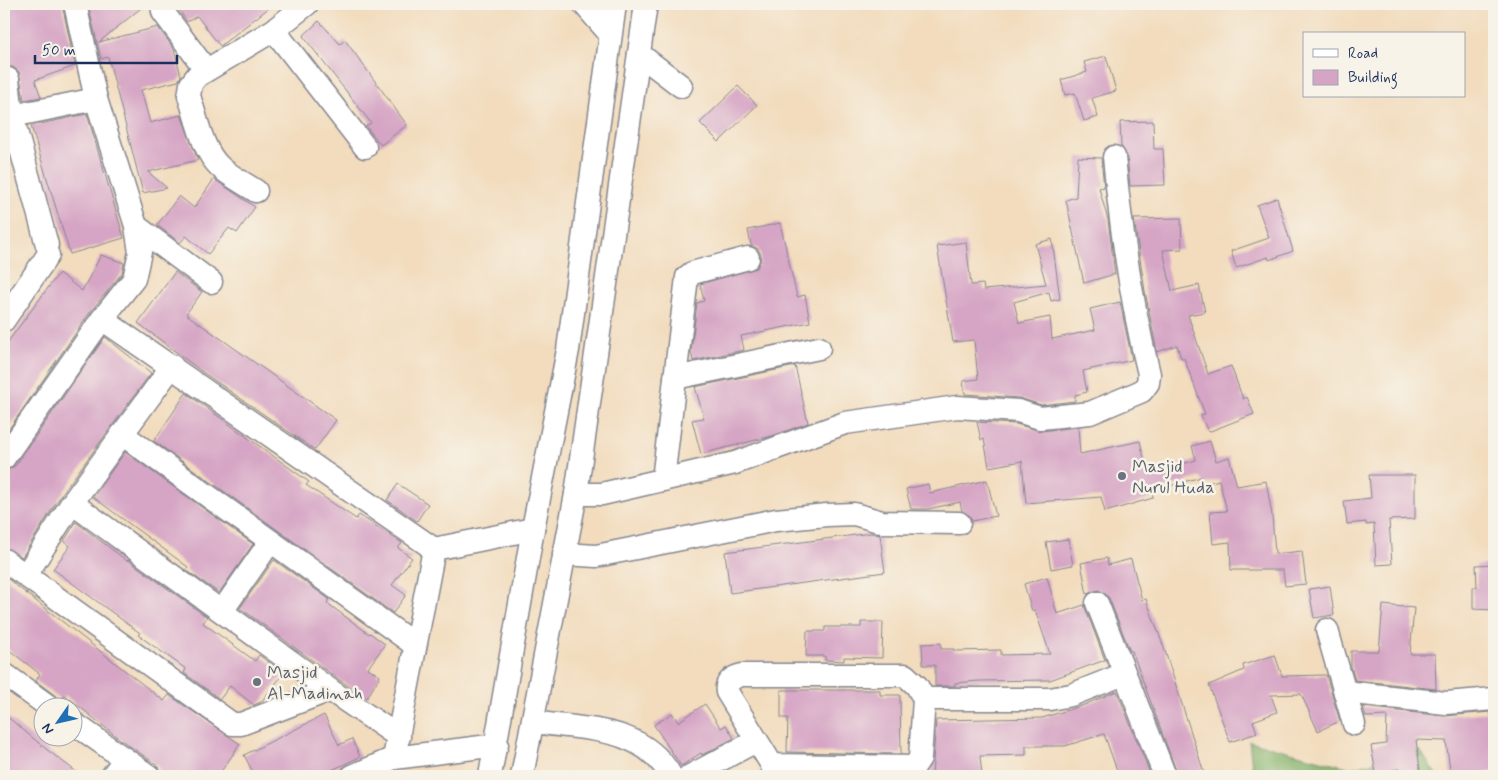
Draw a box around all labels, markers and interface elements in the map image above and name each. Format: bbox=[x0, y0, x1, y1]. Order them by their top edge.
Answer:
scale bar bbox=[35, 32, 178, 64]
legend bbox=[1303, 32, 1466, 98]
text: 50 m bbox=[42, 41, 76, 61]
text: Road bbox=[1348, 44, 1378, 64]
text: Building bbox=[1348, 68, 1398, 89]
place label: Masjid Nurul Huda bbox=[1132, 455, 1214, 500]
marker: Masjid Nurul Huda bbox=[1116, 470, 1128, 482]
place label: Masjid Al-Madinah bbox=[267, 661, 363, 706]
marker: Masjid Al-Madinah bbox=[251, 676, 263, 688]
north arrow bbox=[32, 698, 82, 748]
text: N bbox=[38, 720, 58, 738]

